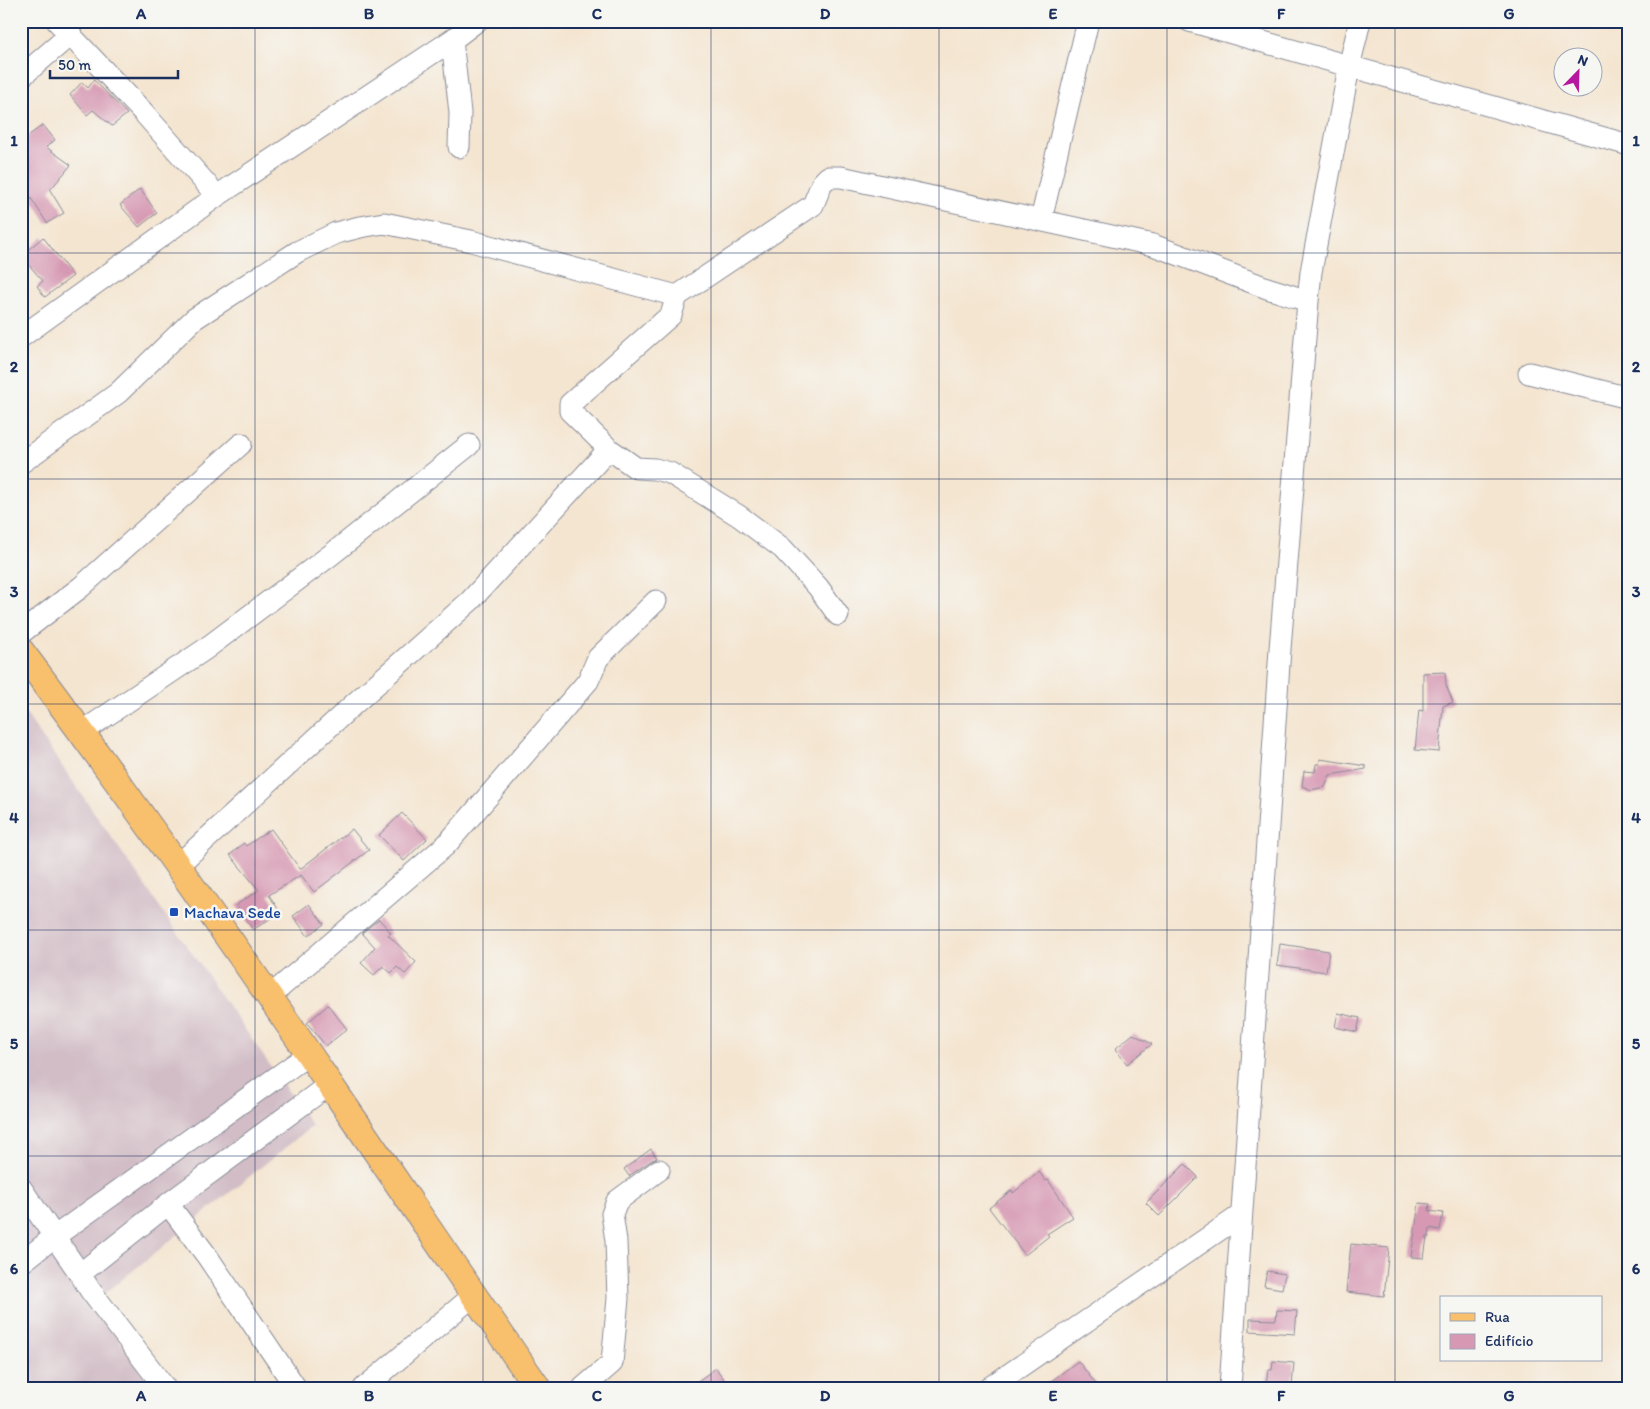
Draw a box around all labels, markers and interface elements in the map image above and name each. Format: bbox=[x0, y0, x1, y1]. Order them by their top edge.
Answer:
text: A bbox=[135, 4, 147, 23]
text: B bbox=[364, 4, 375, 23]
text: C bbox=[592, 4, 603, 23]
text: D bbox=[820, 4, 831, 23]
text: E bbox=[1049, 4, 1058, 23]
text: F bbox=[1277, 4, 1286, 23]
text: G bbox=[1503, 4, 1515, 23]
scale bar bbox=[50, 48, 178, 80]
north arrow bbox=[1552, 48, 1602, 98]
text: N bbox=[1575, 51, 1591, 70]
text: 50 m bbox=[58, 56, 91, 74]
text: 1 bbox=[10, 131, 18, 150]
text: 1 bbox=[1632, 131, 1640, 150]
text: 2 bbox=[10, 357, 19, 376]
text: 2 bbox=[1632, 357, 1641, 376]
text: 3 bbox=[10, 582, 19, 601]
text: 3 bbox=[1632, 582, 1641, 601]
text: 4 bbox=[9, 808, 19, 827]
text: 4 bbox=[1631, 808, 1641, 827]
place label: Machava Sede bbox=[184, 903, 281, 922]
marker: Machava Sede bbox=[168, 906, 180, 918]
text: 5 bbox=[10, 1034, 19, 1053]
text: 5 bbox=[1632, 1034, 1641, 1053]
text: 6 bbox=[10, 1259, 19, 1278]
text: 6 bbox=[1632, 1259, 1641, 1278]
legend bbox=[1440, 1296, 1602, 1362]
text: Rua bbox=[1485, 1308, 1510, 1326]
text: Edifício bbox=[1485, 1332, 1533, 1350]
text: A bbox=[135, 1386, 147, 1405]
text: B bbox=[364, 1386, 375, 1405]
text: C bbox=[592, 1386, 603, 1405]
text: D bbox=[820, 1386, 831, 1405]
text: E bbox=[1049, 1386, 1058, 1405]
text: F bbox=[1277, 1386, 1286, 1405]
text: G bbox=[1503, 1386, 1515, 1405]

